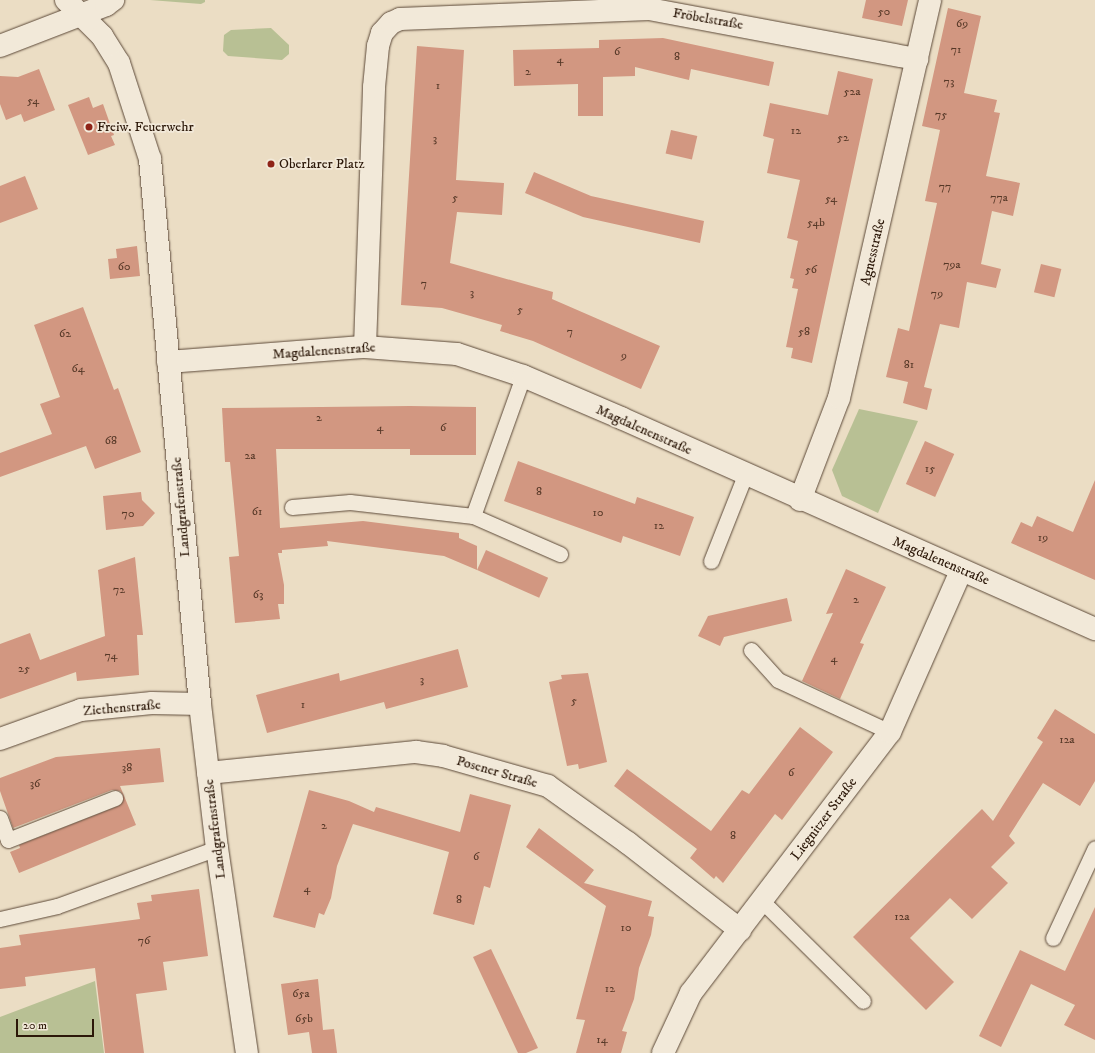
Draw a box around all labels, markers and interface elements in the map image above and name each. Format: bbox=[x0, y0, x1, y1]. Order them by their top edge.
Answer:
street label: Fröbelstraße bbox=[672, 5, 744, 33]
house number: 50 bbox=[878, 5, 890, 19]
house number: 69 bbox=[956, 17, 968, 31]
house number: 71 bbox=[951, 43, 961, 57]
house number: 6 bbox=[614, 45, 620, 59]
house number: 8 bbox=[674, 50, 680, 64]
house number: 4 bbox=[557, 53, 563, 67]
house number: 2 bbox=[525, 65, 531, 79]
house number: 73 bbox=[944, 75, 954, 89]
house number: 1 bbox=[436, 79, 440, 93]
house number: 52a bbox=[844, 85, 860, 99]
house number: 54 bbox=[27, 94, 39, 108]
house number: 75 bbox=[935, 108, 947, 122]
place label: Freiw. Feuerwehr bbox=[97, 119, 194, 135]
marker: Freiw. Feuerwehr bbox=[84, 122, 94, 132]
house number: 12 bbox=[791, 124, 801, 138]
house number: 52 bbox=[837, 131, 849, 145]
house number: 3 bbox=[433, 132, 437, 146]
place label: Oberlarer Platz bbox=[279, 156, 365, 172]
marker: Oberlarer Platz bbox=[266, 159, 276, 169]
house number: 77 bbox=[939, 180, 951, 194]
house number: 5 bbox=[452, 191, 458, 205]
house number: 77a bbox=[990, 191, 1008, 205]
house number: 54 bbox=[825, 192, 837, 206]
house number: 54b bbox=[807, 216, 825, 230]
street label: Agnesstraße bbox=[857, 217, 889, 287]
house number: 79a bbox=[943, 258, 961, 272]
house number: 60 bbox=[118, 260, 130, 274]
house number: 56 bbox=[805, 263, 817, 277]
house number: 7 bbox=[421, 277, 427, 291]
house number: 3 bbox=[470, 286, 474, 300]
house number: 79 bbox=[931, 287, 943, 301]
house number: 5 bbox=[517, 303, 523, 317]
house number: 7 bbox=[567, 325, 573, 339]
house number: 58 bbox=[798, 325, 810, 339]
house number: 62 bbox=[59, 327, 71, 341]
street label: Magdalenenstraße bbox=[272, 339, 376, 363]
house number: 9 bbox=[621, 349, 627, 363]
house number: 81 bbox=[904, 358, 914, 372]
house number: 64 bbox=[71, 362, 85, 376]
street label: Magdalenenstraße bbox=[593, 401, 695, 459]
house number: 2 bbox=[316, 411, 322, 425]
house number: 4 bbox=[377, 421, 383, 435]
house number: 6 bbox=[440, 421, 446, 435]
house number: 68 bbox=[105, 434, 117, 448]
house number: 2a bbox=[245, 449, 255, 463]
street label: Landgrafenstraße bbox=[168, 456, 194, 558]
house number: 15 bbox=[925, 462, 935, 476]
house number: 8 bbox=[536, 485, 542, 499]
house number: 61 bbox=[252, 505, 262, 519]
house number: 10 bbox=[593, 506, 603, 520]
house number: 70 bbox=[122, 507, 134, 521]
house number: 12 bbox=[654, 519, 664, 533]
house number: 19 bbox=[1038, 531, 1048, 545]
street label: Magdalenenstraße bbox=[890, 533, 992, 589]
house number: 72 bbox=[113, 583, 125, 597]
house number: 63 bbox=[253, 588, 263, 602]
house number: 2 bbox=[853, 593, 859, 607]
house number: 74 bbox=[104, 649, 118, 663]
house number: 4 bbox=[831, 652, 837, 666]
house number: 25 bbox=[18, 662, 30, 676]
house number: 3 bbox=[420, 673, 424, 687]
house number: 5 bbox=[571, 694, 577, 708]
street label: Ziethenstraße bbox=[82, 696, 162, 720]
house number: 1 bbox=[301, 698, 305, 712]
house number: 12a bbox=[1059, 733, 1075, 747]
street label: Posener Straße bbox=[454, 752, 540, 792]
house number: 38 bbox=[122, 761, 132, 775]
house number: 6 bbox=[788, 766, 794, 780]
street label: Liegnitzer Straße bbox=[788, 774, 860, 864]
house number: 36 bbox=[30, 777, 40, 791]
street label: Landgrafenstraße bbox=[201, 778, 229, 880]
house number: 2 bbox=[321, 819, 327, 833]
house number: 8 bbox=[730, 829, 736, 843]
house number: 6 bbox=[473, 850, 479, 864]
house number: 4 bbox=[304, 882, 310, 896]
house number: 8 bbox=[456, 893, 462, 907]
house number: 12a bbox=[894, 910, 910, 924]
house number: 10 bbox=[621, 921, 631, 935]
house number: 76 bbox=[138, 934, 150, 948]
house number: 12 bbox=[605, 982, 615, 996]
house number: 65a bbox=[292, 987, 310, 1001]
scale bar bbox=[18, 1011, 96, 1037]
house number: 65b bbox=[295, 1012, 313, 1026]
text: 20 m bbox=[23, 1018, 47, 1033]
house number: 14 bbox=[596, 1033, 608, 1047]

